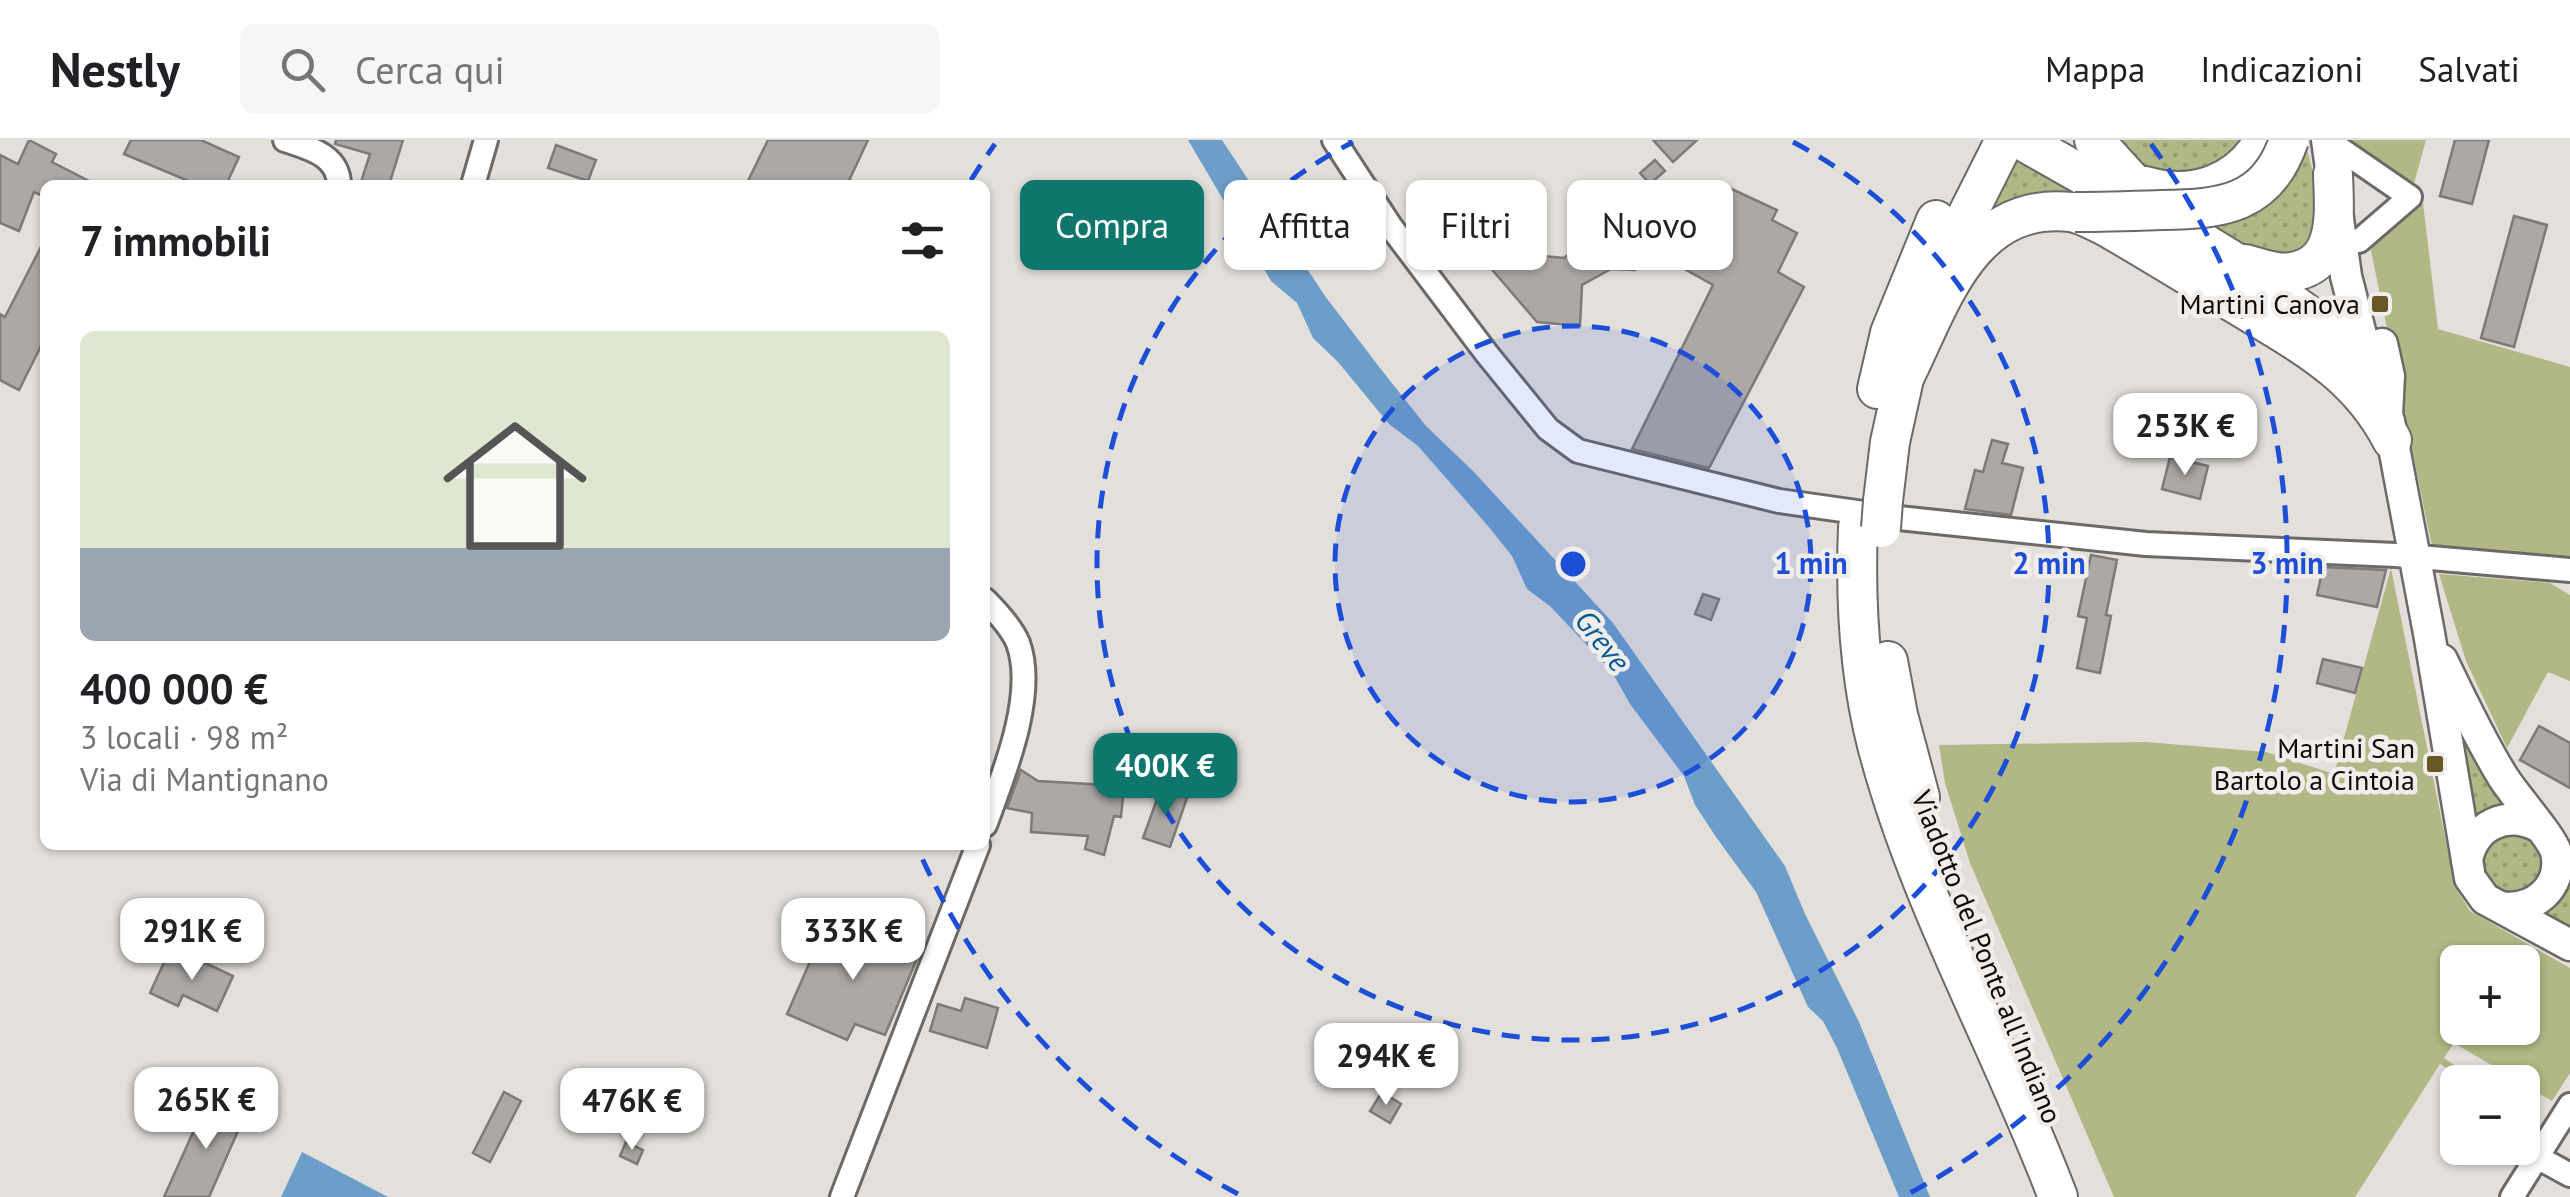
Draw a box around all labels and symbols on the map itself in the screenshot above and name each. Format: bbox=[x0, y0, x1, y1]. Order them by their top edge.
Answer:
place label: Martini Canova bbox=[2180, 285, 2360, 322]
marker: Martini Canova bbox=[2369, 293, 2391, 315]
pin: 253K € bbox=[2104, 393, 2266, 478]
text: 1 min bbox=[1774, 543, 1848, 582]
text: 2 min bbox=[2012, 543, 2086, 582]
text: 3 min bbox=[2250, 543, 2324, 582]
centre of rings bbox=[1555, 546, 1591, 582]
water label: Greve bbox=[1567, 601, 1640, 679]
place label: Martini San Bartolo a Cintoia bbox=[2214, 729, 2415, 798]
pin: 400K € bbox=[1084, 733, 1246, 818]
marker: Martini San Bartolo a Cintoia bbox=[2424, 753, 2446, 775]
street label: Viadotto del Ponte all'Indiano bbox=[1903, 784, 2071, 1129]
pin: 291K € bbox=[111, 898, 273, 983]
pin: 333K € bbox=[772, 898, 934, 983]
pin: 294K € bbox=[1305, 1023, 1467, 1108]
pin: 265K € bbox=[125, 1067, 287, 1152]
pin: 476K € bbox=[551, 1068, 713, 1153]

